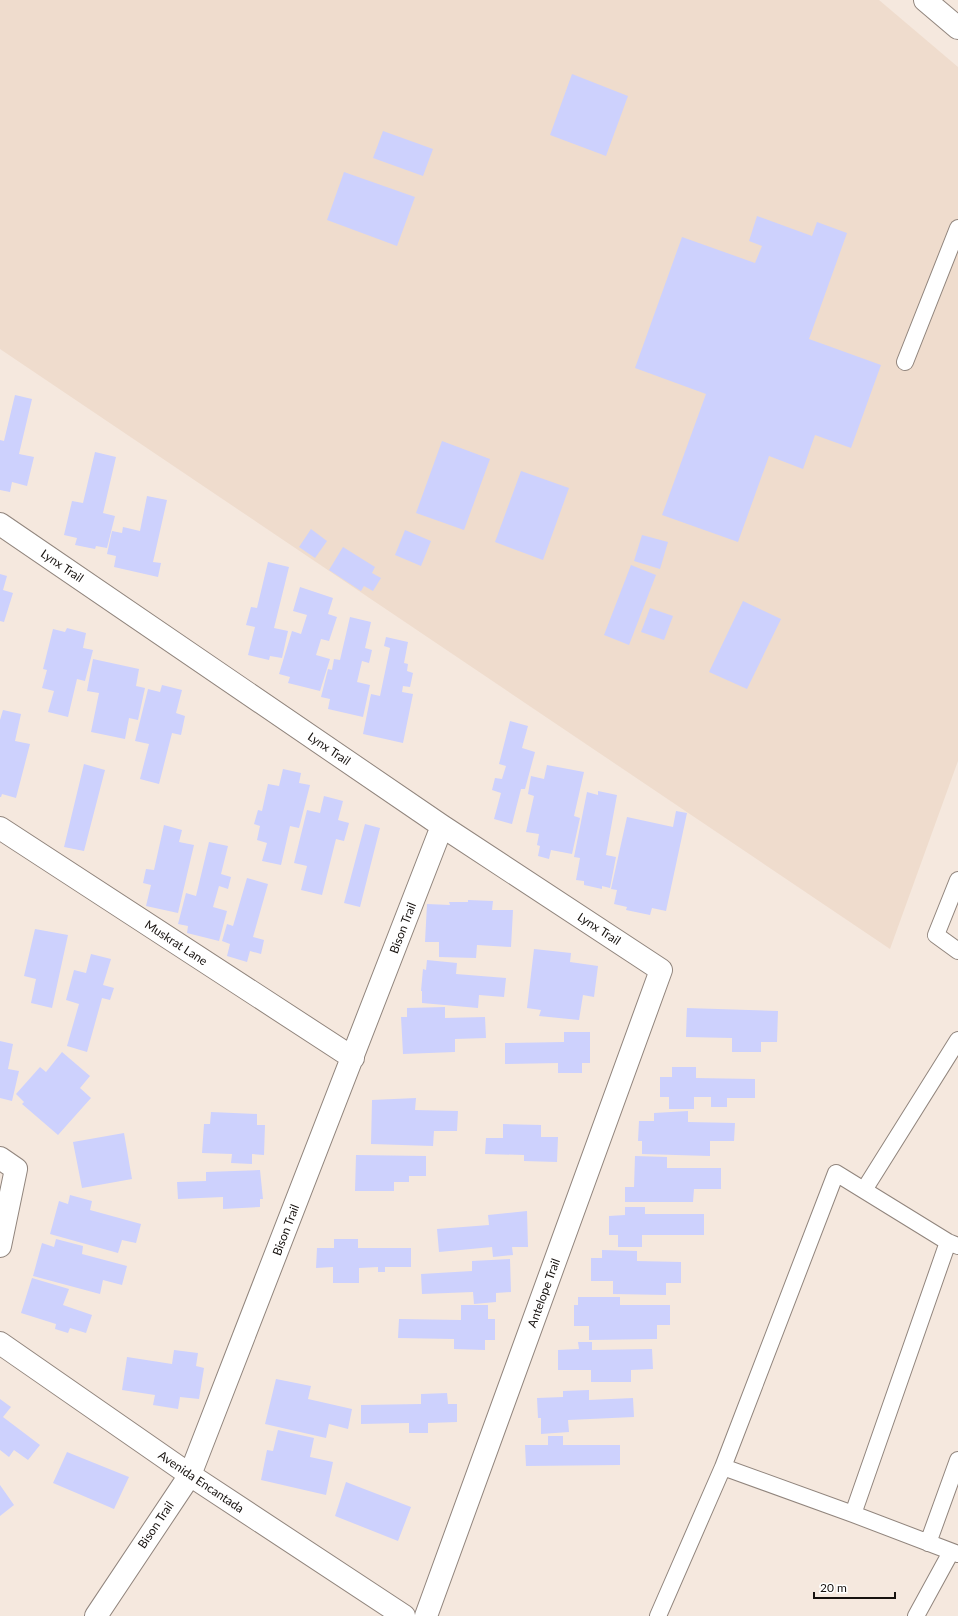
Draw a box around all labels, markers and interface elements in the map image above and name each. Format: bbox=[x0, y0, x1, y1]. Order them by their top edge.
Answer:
street label: Lynx Trail bbox=[38, 546, 87, 585]
street label: Lynx Trail bbox=[305, 729, 354, 768]
street label: Bison Trail bbox=[386, 900, 419, 956]
street label: Lynx Trail bbox=[575, 909, 624, 948]
street label: Muskrat Lane bbox=[142, 917, 210, 968]
street label: Bison Trail bbox=[269, 1202, 302, 1258]
street label: Antelope Trail bbox=[524, 1256, 563, 1329]
street label: Avenida Encantada bbox=[156, 1447, 247, 1516]
street label: Bison Trail bbox=[134, 1498, 177, 1551]
scale bar bbox=[814, 1574, 895, 1600]
text: 20 m bbox=[820, 1580, 847, 1595]

